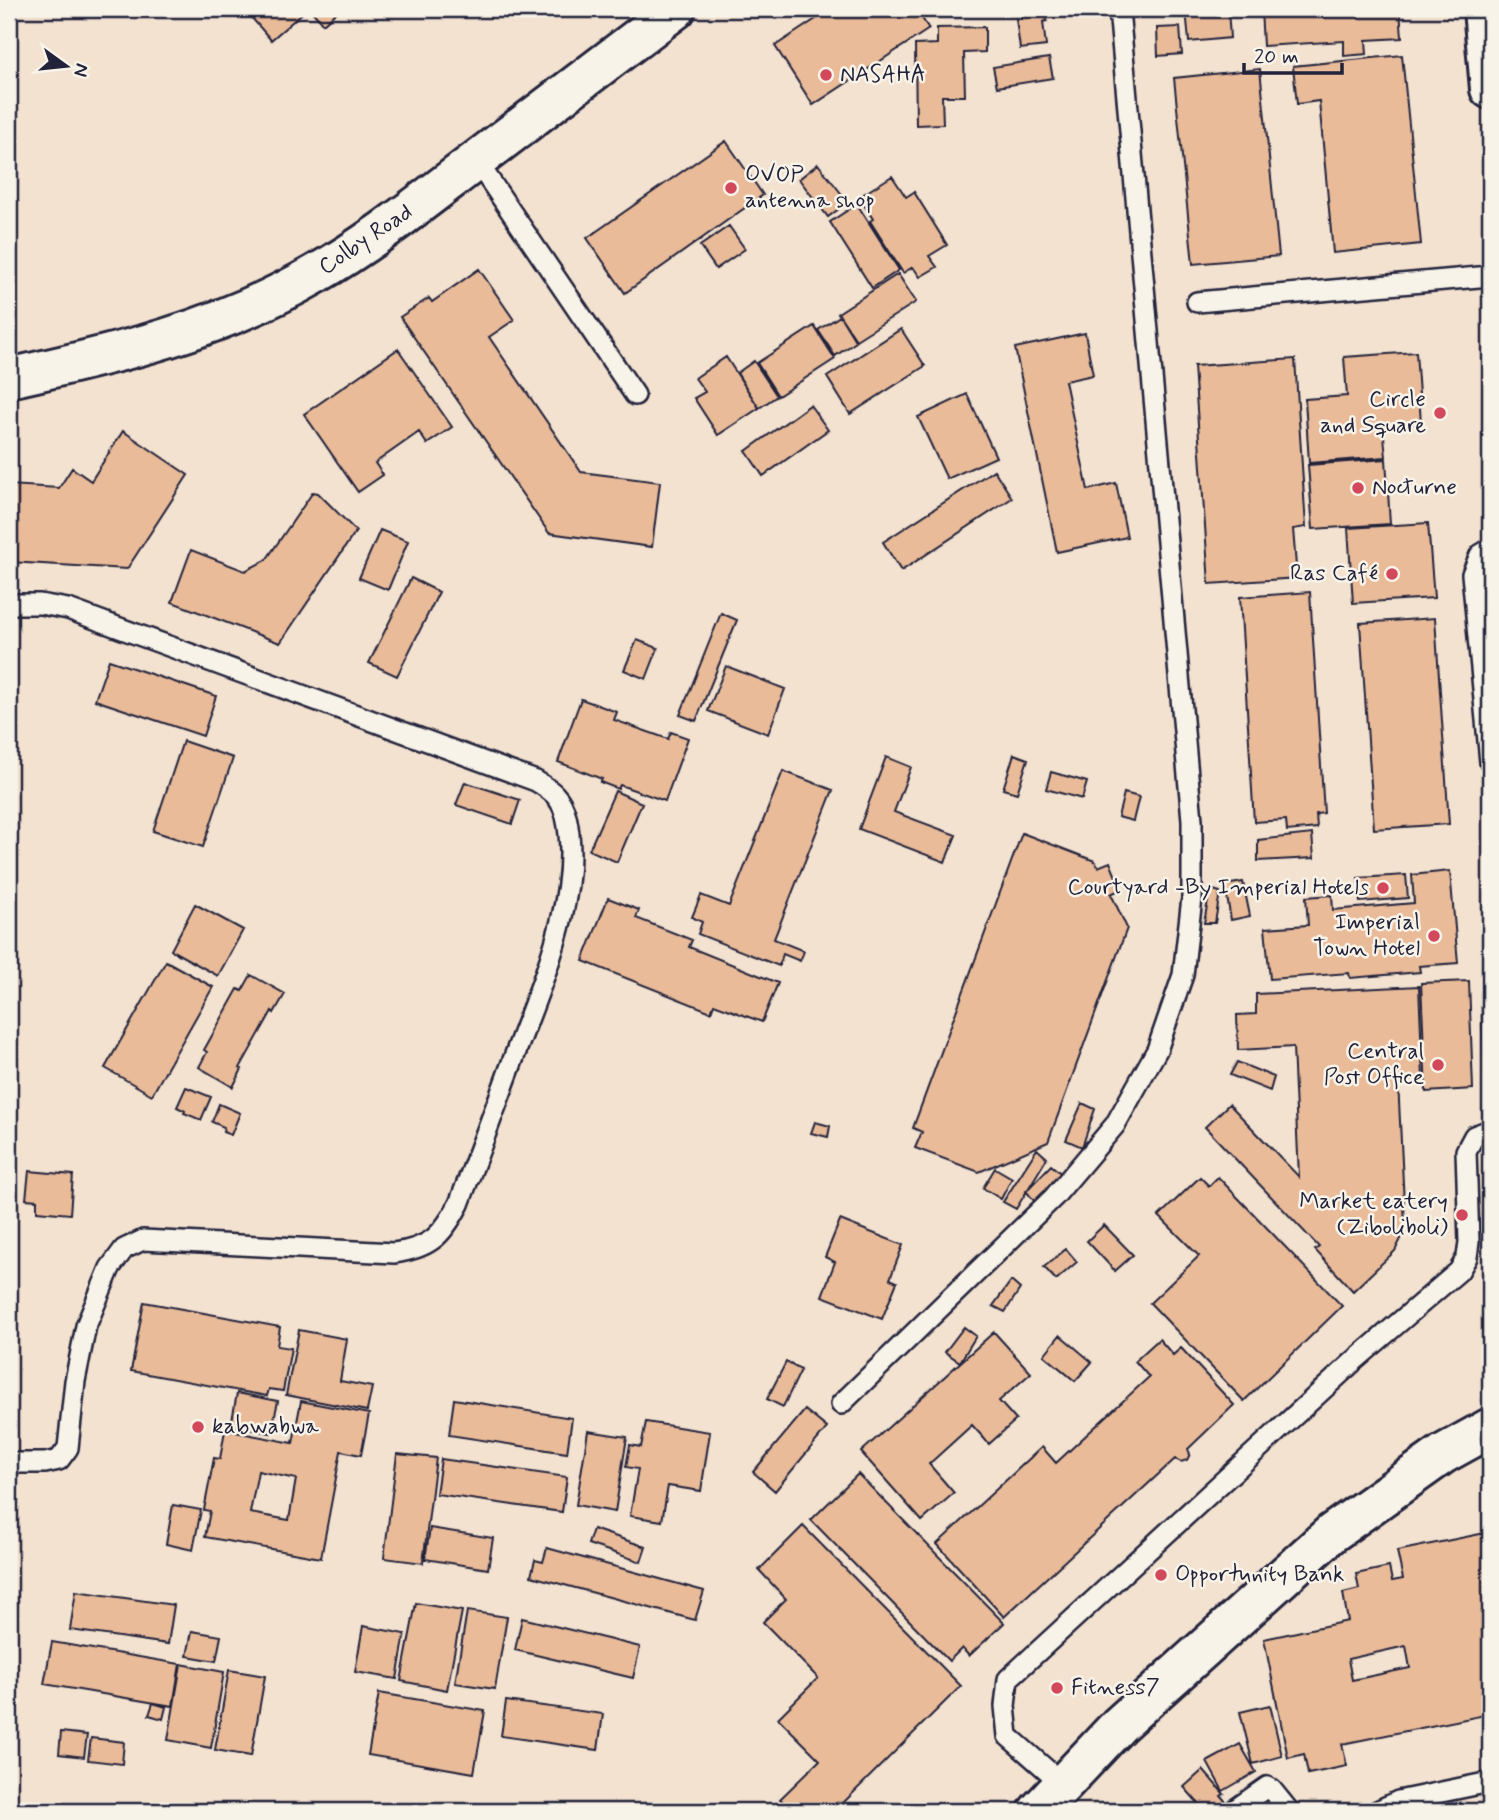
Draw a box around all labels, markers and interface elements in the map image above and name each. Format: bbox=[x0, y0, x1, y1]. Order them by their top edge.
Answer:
north arrow bbox=[32, 32, 102, 102]
scale bar bbox=[1244, 32, 1342, 76]
text: 20 m bbox=[1254, 43, 1299, 71]
place label: NASAHA bbox=[840, 60, 926, 90]
text: N bbox=[67, 61, 95, 79]
marker: NASAHA bbox=[818, 67, 834, 83]
place label: OVOP antenna shop bbox=[745, 160, 875, 216]
marker: OVOP antenna shop bbox=[723, 180, 739, 196]
street label: Colby Road bbox=[313, 198, 419, 282]
place label: Circle and Square bbox=[1320, 385, 1426, 441]
marker: Circle and Square bbox=[1432, 405, 1448, 421]
place label: Nocturne bbox=[1372, 473, 1457, 503]
marker: Nocturne bbox=[1350, 480, 1366, 496]
place label: Ras Café bbox=[1290, 559, 1378, 589]
marker: Ras Café bbox=[1384, 566, 1400, 582]
place label: Courtyard -By Imperial Hotels bbox=[1067, 873, 1369, 903]
marker: Courtyard -By Imperial Hotels bbox=[1375, 880, 1391, 896]
place label: Imperial Town Hotel bbox=[1313, 908, 1420, 964]
marker: Imperial Town Hotel bbox=[1426, 928, 1442, 944]
place label: Central Post Office bbox=[1324, 1037, 1424, 1093]
marker: Central Post Office bbox=[1430, 1057, 1446, 1073]
place label: Market eatery (Ziboliboli) bbox=[1299, 1187, 1448, 1243]
marker: Market eatery (Ziboliboli) bbox=[1454, 1207, 1470, 1223]
place label: kabwabwa bbox=[212, 1412, 319, 1442]
marker: kabwabwa bbox=[190, 1419, 206, 1435]
place label: Opportunity Bank bbox=[1175, 1560, 1344, 1590]
marker: Opportunity Bank bbox=[1153, 1567, 1169, 1583]
place label: Fitness7 bbox=[1071, 1673, 1160, 1703]
marker: Fitness7 bbox=[1049, 1680, 1065, 1696]

